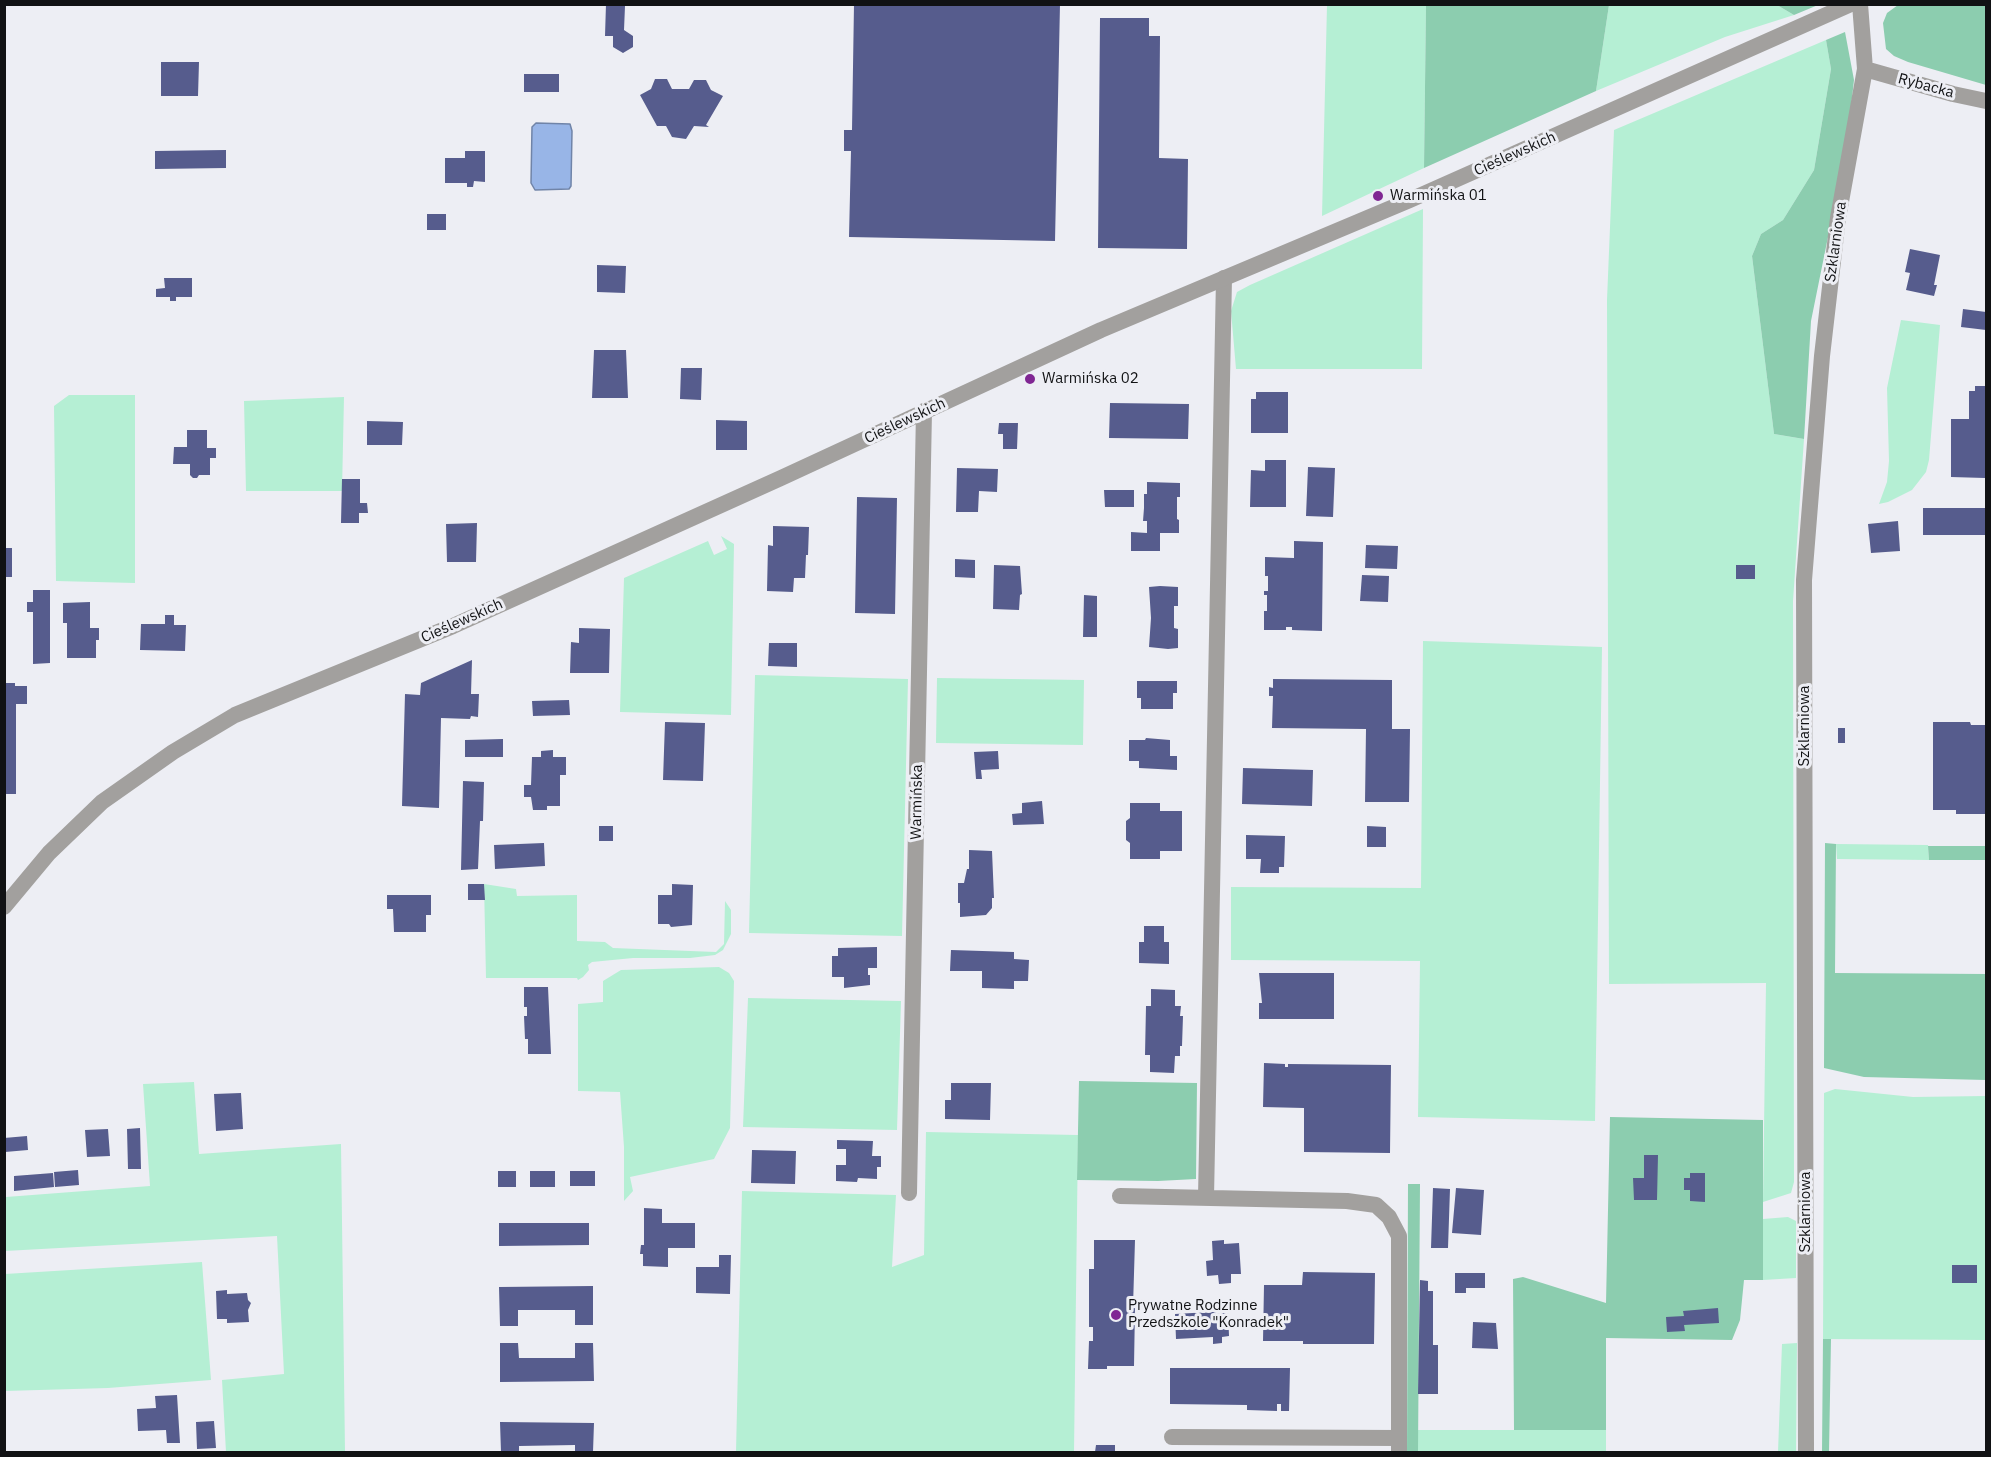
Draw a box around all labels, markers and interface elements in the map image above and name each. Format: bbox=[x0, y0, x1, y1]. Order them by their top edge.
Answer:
street label: Rybacka bbox=[1896, 70, 1956, 102]
street label: Cieślewskich bbox=[1471, 128, 1559, 180]
place label: Warmińska 01 bbox=[1390, 187, 1487, 205]
marker: Warmińska 01 bbox=[1371, 189, 1385, 203]
street label: Szklarniowa bbox=[1821, 201, 1851, 283]
place label: Warmińska 02 bbox=[1042, 370, 1139, 388]
marker: Warmińska 02 bbox=[1023, 372, 1037, 386]
street label: Cieślewskich bbox=[862, 394, 948, 448]
street label: Cieślewskich bbox=[418, 595, 506, 647]
street label: Szklarniowa bbox=[1796, 685, 1814, 767]
street label: Warmińska bbox=[907, 764, 927, 840]
street label: Szklarniowa bbox=[1797, 1171, 1815, 1253]
place label: Prywatne Rodzinne Przedszkole "Konradek" bbox=[1128, 1297, 1289, 1332]
marker: Prywatne Rodzinne Przedszkole "Konradek" bbox=[1109, 1308, 1123, 1322]

